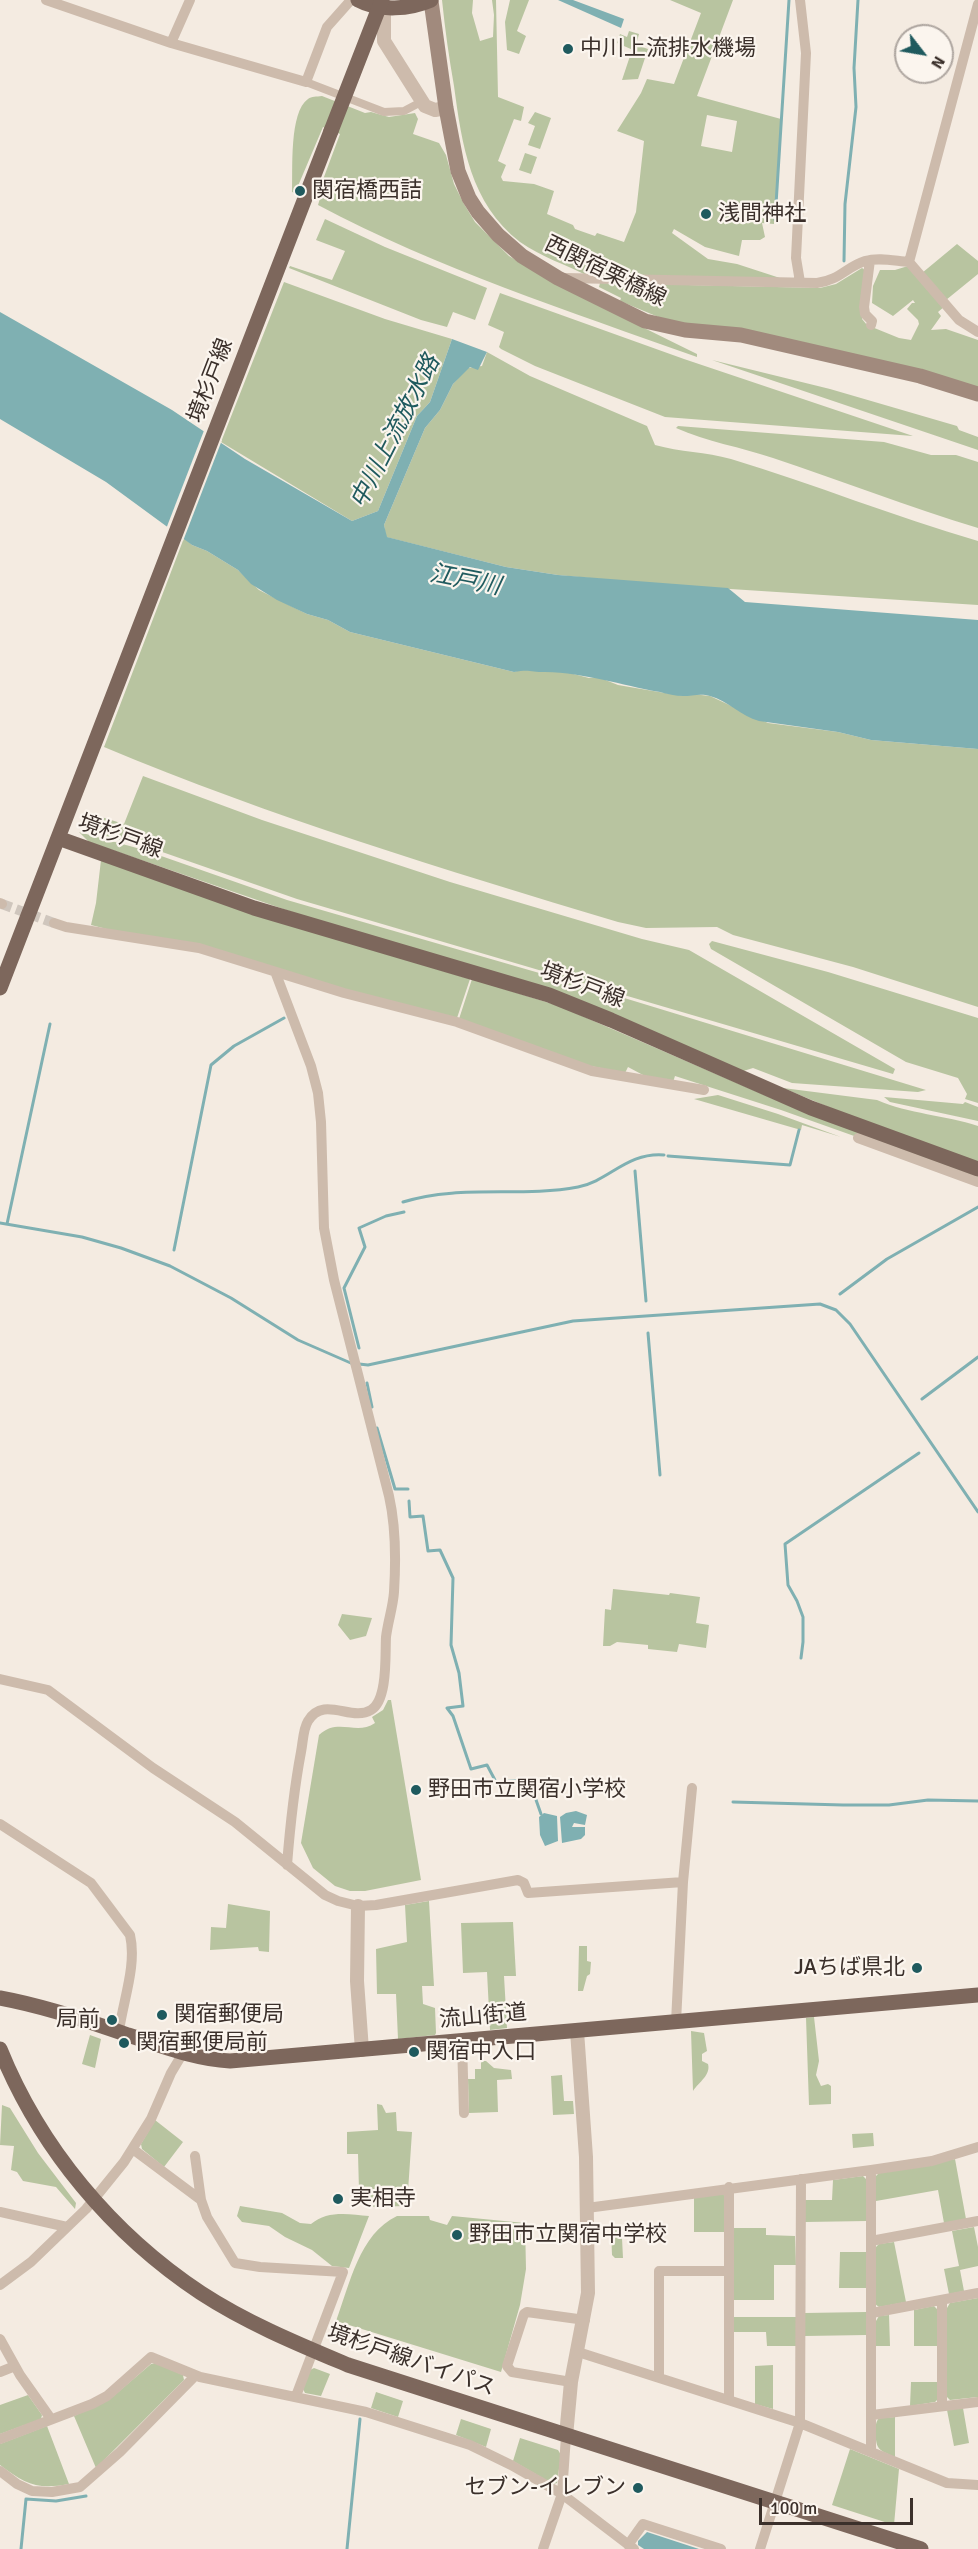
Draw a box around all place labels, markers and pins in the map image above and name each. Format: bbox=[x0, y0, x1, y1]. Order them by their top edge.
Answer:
place label: 中川上流排水機場 bbox=[580, 36, 756, 62]
marker: 中川上流排水機場 bbox=[561, 42, 575, 56]
place label: 関宿橋西詰 bbox=[312, 178, 422, 204]
marker: 関宿橋西詰 bbox=[293, 184, 307, 198]
place label: 浅間神社 bbox=[718, 201, 806, 227]
marker: 浅間神社 bbox=[699, 207, 713, 221]
place label: 野田市立関宿小学校 bbox=[428, 1777, 626, 1803]
marker: 野田市立関宿小学校 bbox=[409, 1783, 423, 1797]
place label: JAちば県北 bbox=[794, 1955, 905, 1981]
marker: JAちば県北 bbox=[910, 1961, 924, 1975]
place label: 関宿郵便局 bbox=[174, 2002, 284, 2028]
place label: 局前 bbox=[56, 2007, 100, 2033]
marker: 関宿郵便局 bbox=[155, 2008, 169, 2022]
marker: 局前 bbox=[105, 2013, 119, 2027]
place label: 関宿郵便局前 bbox=[136, 2030, 268, 2056]
marker: 関宿郵便局前 bbox=[117, 2036, 131, 2050]
place label: 関宿中入口 bbox=[426, 2039, 536, 2065]
marker: 関宿中入口 bbox=[407, 2045, 421, 2059]
place label: 実相寺 bbox=[350, 2186, 416, 2212]
marker: 実相寺 bbox=[331, 2192, 345, 2206]
place label: 野田市立関宿中学校 bbox=[469, 2222, 667, 2248]
marker: 野田市立関宿中学校 bbox=[450, 2228, 464, 2242]
place label: セブン-イレブン bbox=[464, 2475, 626, 2501]
marker: セブン-イレブン bbox=[631, 2481, 645, 2495]

